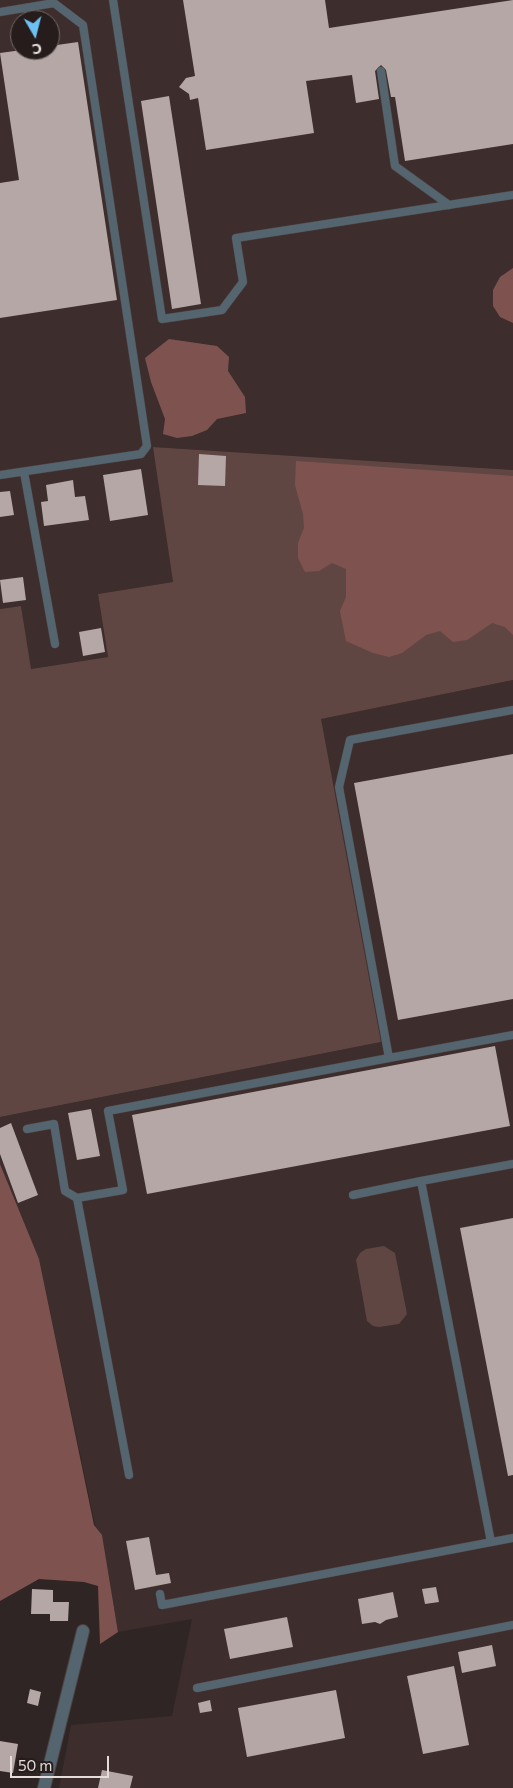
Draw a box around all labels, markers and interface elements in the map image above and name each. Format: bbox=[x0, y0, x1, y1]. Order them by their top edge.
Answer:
north arrow bbox=[10, 10, 60, 60]
text: С bbox=[31, 40, 43, 58]
scale bar bbox=[12, 1746, 111, 1778]
text: 50 m bbox=[18, 1756, 52, 1774]

